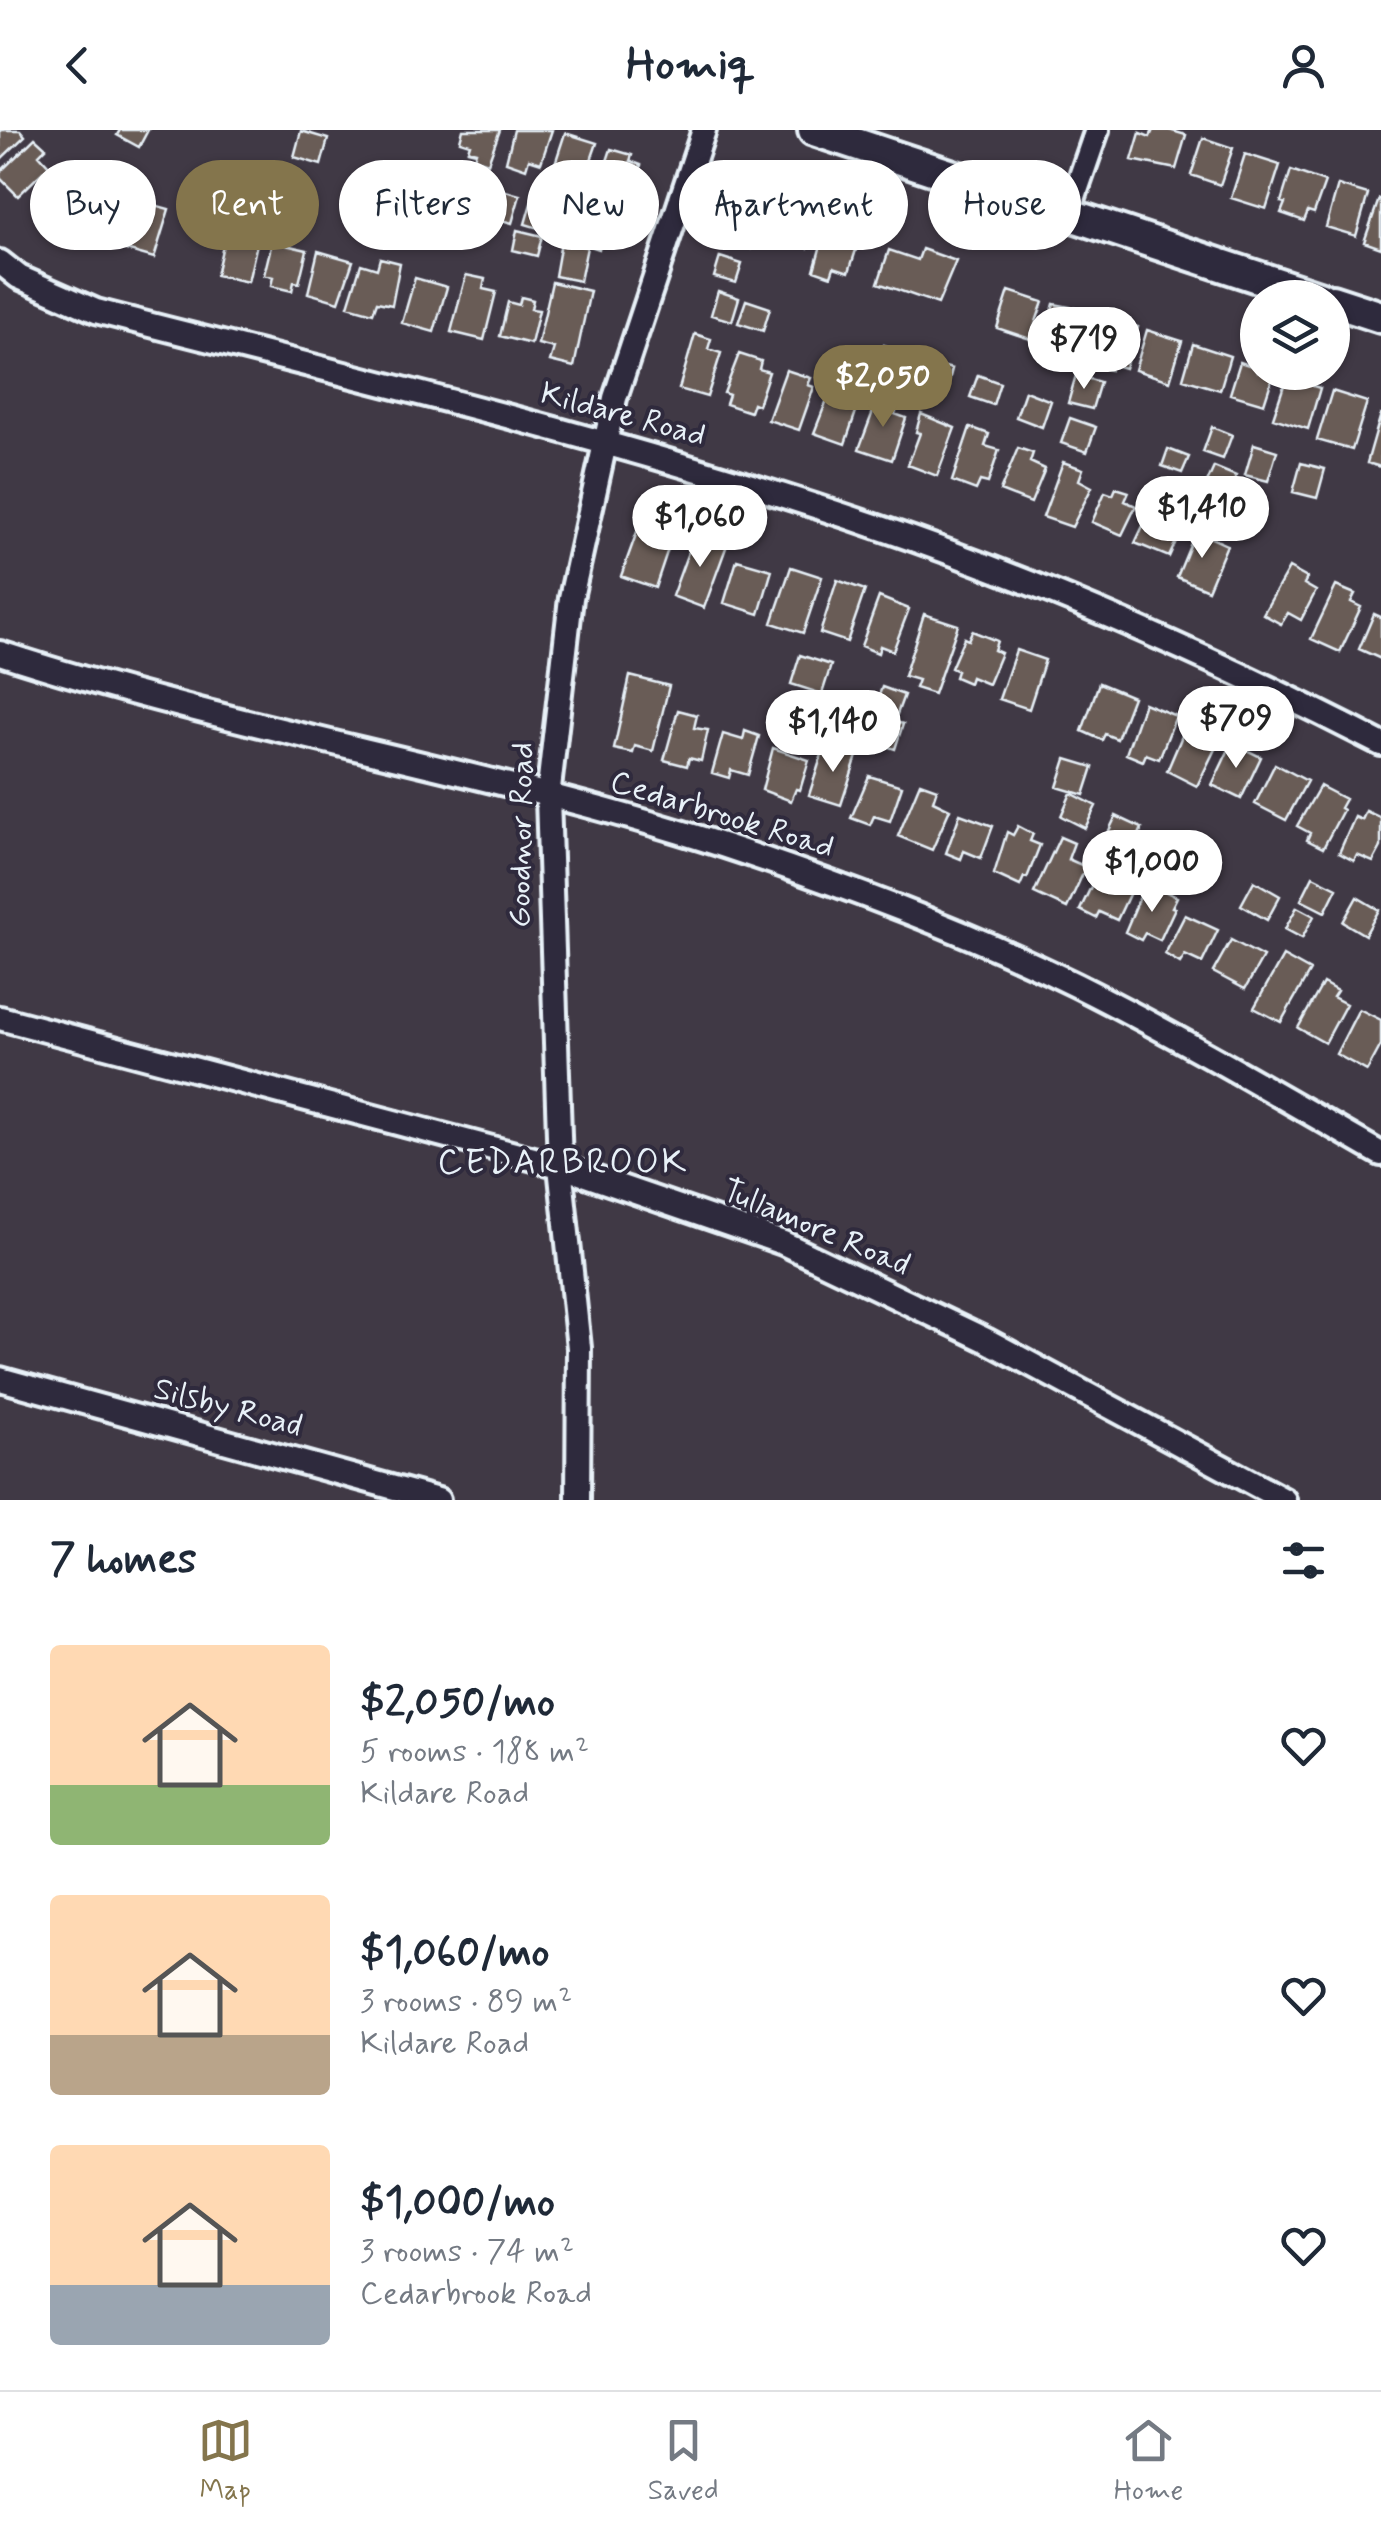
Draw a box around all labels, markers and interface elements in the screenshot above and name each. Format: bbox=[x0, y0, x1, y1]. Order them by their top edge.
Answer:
text: Homiq bbox=[626, 36, 755, 95]
icon: back bbox=[50, 38, 105, 93]
icon: person bbox=[1276, 38, 1331, 93]
chip: Buy bbox=[30, 160, 156, 250]
chip: Rent bbox=[176, 160, 319, 250]
chip: Filters bbox=[339, 160, 507, 250]
chip: New bbox=[527, 160, 659, 250]
chip: Apartment bbox=[679, 160, 908, 250]
chip: House bbox=[928, 160, 1081, 250]
map controls bbox=[1240, 280, 1350, 390]
button: layers bbox=[1240, 280, 1350, 390]
pin: $719 bbox=[1025, 307, 1143, 392]
text: $719 bbox=[1050, 318, 1118, 360]
pin: $2,050 bbox=[802, 345, 964, 430]
text: $2,050 bbox=[835, 356, 931, 398]
street label: Kildare Road bbox=[536, 373, 710, 457]
pin: $1,410 bbox=[1121, 476, 1283, 561]
pin: $1,060 bbox=[619, 485, 781, 570]
text: $1,410 bbox=[1157, 487, 1247, 529]
text: $1,060 bbox=[654, 496, 746, 538]
pin: $709 bbox=[1177, 686, 1295, 771]
pin: $1,140 bbox=[752, 690, 914, 775]
text: $709 bbox=[1199, 697, 1273, 739]
text: $1,140 bbox=[788, 701, 878, 743]
street label: Goodnor Road bbox=[499, 742, 545, 928]
street label: Cedarbrook Road bbox=[605, 761, 839, 869]
pin: $1,000 bbox=[1071, 830, 1233, 915]
text: $1,000 bbox=[1104, 841, 1200, 883]
district label: CEDARBROOK bbox=[437, 1140, 689, 1186]
street label: Tullamore Road bbox=[716, 1170, 916, 1286]
street label: Silsby Road bbox=[149, 1368, 307, 1448]
text: 7 homes bbox=[50, 1533, 197, 1588]
icon: filters bbox=[1276, 1533, 1331, 1588]
text: $2,050/mo bbox=[360, 1676, 555, 1731]
icon: home bbox=[130, 1685, 250, 1805]
icon: heart bbox=[1276, 1718, 1331, 1773]
text: 5 rooms · 188 m² bbox=[360, 1731, 589, 1773]
text: Kildare Road bbox=[360, 1773, 529, 1815]
text: $1,060/mo bbox=[360, 1926, 550, 1981]
icon: home bbox=[130, 1935, 250, 2055]
icon: heart bbox=[1276, 1968, 1331, 2023]
text: 3 rooms · 89 m² bbox=[360, 1981, 572, 2023]
text: Kildare Road bbox=[360, 2023, 529, 2065]
text: $1,000/mo bbox=[360, 2176, 555, 2231]
icon: home bbox=[130, 2185, 250, 2305]
icon: heart bbox=[1276, 2218, 1331, 2273]
text: 3 rooms · 74 m² bbox=[360, 2231, 574, 2273]
text: Cedarbrook Road bbox=[360, 2273, 592, 2315]
tab: Map bbox=[198, 2413, 253, 2510]
tab: Saved bbox=[648, 2413, 719, 2510]
tab: Home bbox=[1114, 2413, 1183, 2510]

